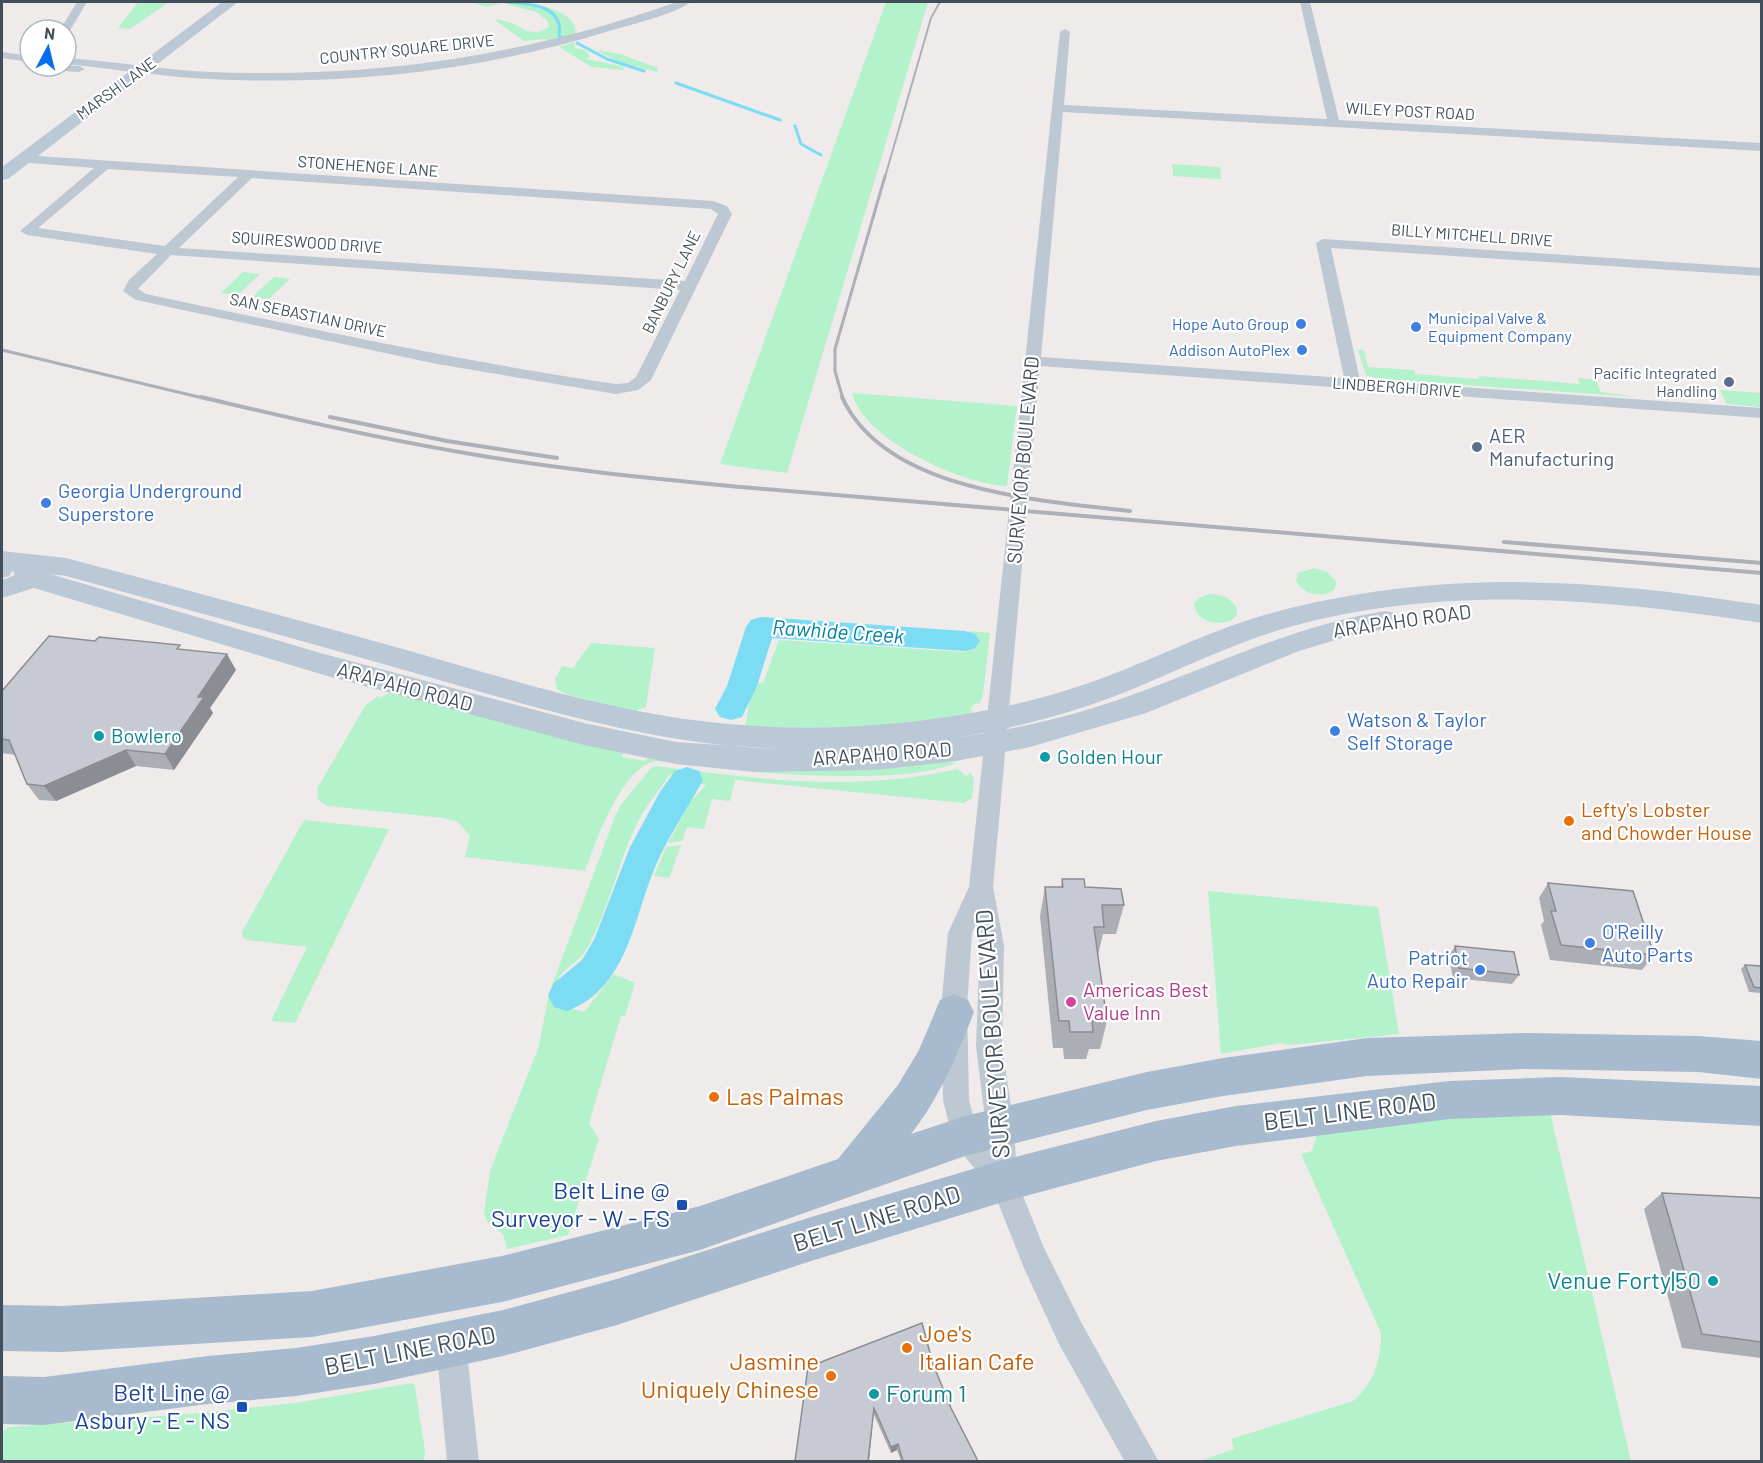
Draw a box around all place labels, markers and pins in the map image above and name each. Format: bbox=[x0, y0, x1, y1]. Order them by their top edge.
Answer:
place label: Municipal Valve & Equipment Company bbox=[1428, 308, 1572, 345]
place label: Hope Auto Group bbox=[1172, 314, 1289, 333]
marker: Hope Auto Group bbox=[1294, 317, 1308, 331]
marker: Municipal Valve & Equipment Company bbox=[1409, 320, 1423, 334]
place label: Addison AutoPlex bbox=[1169, 340, 1290, 359]
marker: Addison AutoPlex bbox=[1295, 343, 1309, 357]
place label: Pacific Integrated Handling bbox=[1593, 363, 1717, 400]
marker: Pacific Integrated Handling bbox=[1722, 375, 1736, 389]
place label: AER Manufacturing bbox=[1489, 423, 1614, 470]
marker: AER Manufacturing bbox=[1470, 440, 1484, 454]
place label: Georgia Underground Superstore bbox=[58, 478, 242, 525]
marker: Georgia Underground Superstore bbox=[39, 496, 53, 510]
place label: Watson & Taylor Self Storage bbox=[1347, 707, 1487, 754]
place label: Bowlero bbox=[111, 723, 182, 747]
marker: Watson & Taylor Self Storage bbox=[1328, 724, 1342, 738]
marker: Bowlero bbox=[92, 729, 106, 743]
place label: Golden Hour bbox=[1057, 744, 1163, 768]
marker: Golden Hour bbox=[1038, 750, 1052, 764]
place label: Lefty's Lobster and Chowder House bbox=[1581, 797, 1752, 844]
marker: Lefty's Lobster and Chowder House bbox=[1562, 814, 1576, 828]
place label: O'Reilly Auto Parts bbox=[1602, 919, 1693, 966]
marker: O'Reilly Auto Parts bbox=[1583, 936, 1597, 950]
place label: Patriot Auto Repair bbox=[1367, 945, 1468, 992]
marker: Patriot Auto Repair bbox=[1473, 963, 1487, 977]
place label: Americas Best Value Inn bbox=[1083, 977, 1209, 1024]
marker: Americas Best Value Inn bbox=[1064, 995, 1078, 1009]
place label: Las Palmas bbox=[726, 1081, 844, 1110]
marker: Las Palmas bbox=[707, 1090, 721, 1104]
place label: Belt Line @ Surveyor - W - FS bbox=[491, 1175, 670, 1232]
marker: Belt Line @ Surveyor - W - FS bbox=[675, 1198, 689, 1212]
place label: Venue Forty|50 bbox=[1547, 1265, 1701, 1294]
marker: Venue Forty|50 bbox=[1706, 1274, 1720, 1288]
place label: Joe's Italian Cafe bbox=[919, 1318, 1035, 1375]
marker: Joe's Italian Cafe bbox=[900, 1341, 914, 1355]
place label: Jasmine Uniquely Chinese bbox=[641, 1346, 819, 1403]
marker: Jasmine Uniquely Chinese bbox=[824, 1369, 838, 1383]
place label: Belt Line @ Asbury - E - NS bbox=[75, 1377, 230, 1434]
place label: Forum 1 bbox=[886, 1378, 966, 1407]
marker: Forum 1 bbox=[867, 1387, 881, 1401]
marker: Belt Line @ Asbury - E - NS bbox=[235, 1400, 249, 1414]

